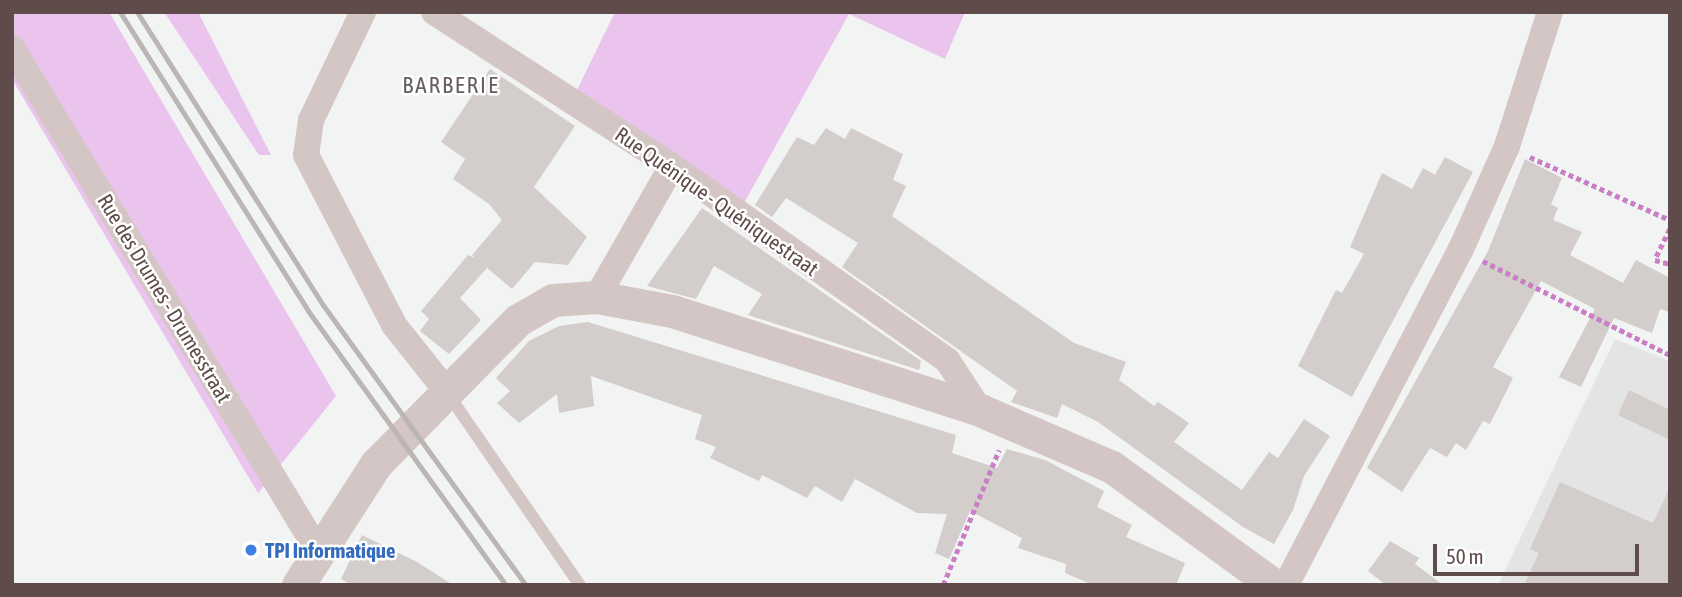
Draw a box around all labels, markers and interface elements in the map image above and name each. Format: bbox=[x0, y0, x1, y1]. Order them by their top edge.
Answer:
district label: BARBERIE bbox=[403, 71, 499, 99]
street label: Rue Quénique - Quéniquestraat bbox=[611, 121, 823, 281]
street label: Rue des Drumes - Drumesstraat bbox=[93, 189, 237, 407]
scale bar bbox=[1437, 530, 1644, 574]
place label: TPI Informatique bbox=[265, 537, 396, 563]
marker: TPI Informatique bbox=[243, 542, 259, 558]
text: 50 m bbox=[1446, 544, 1484, 568]

